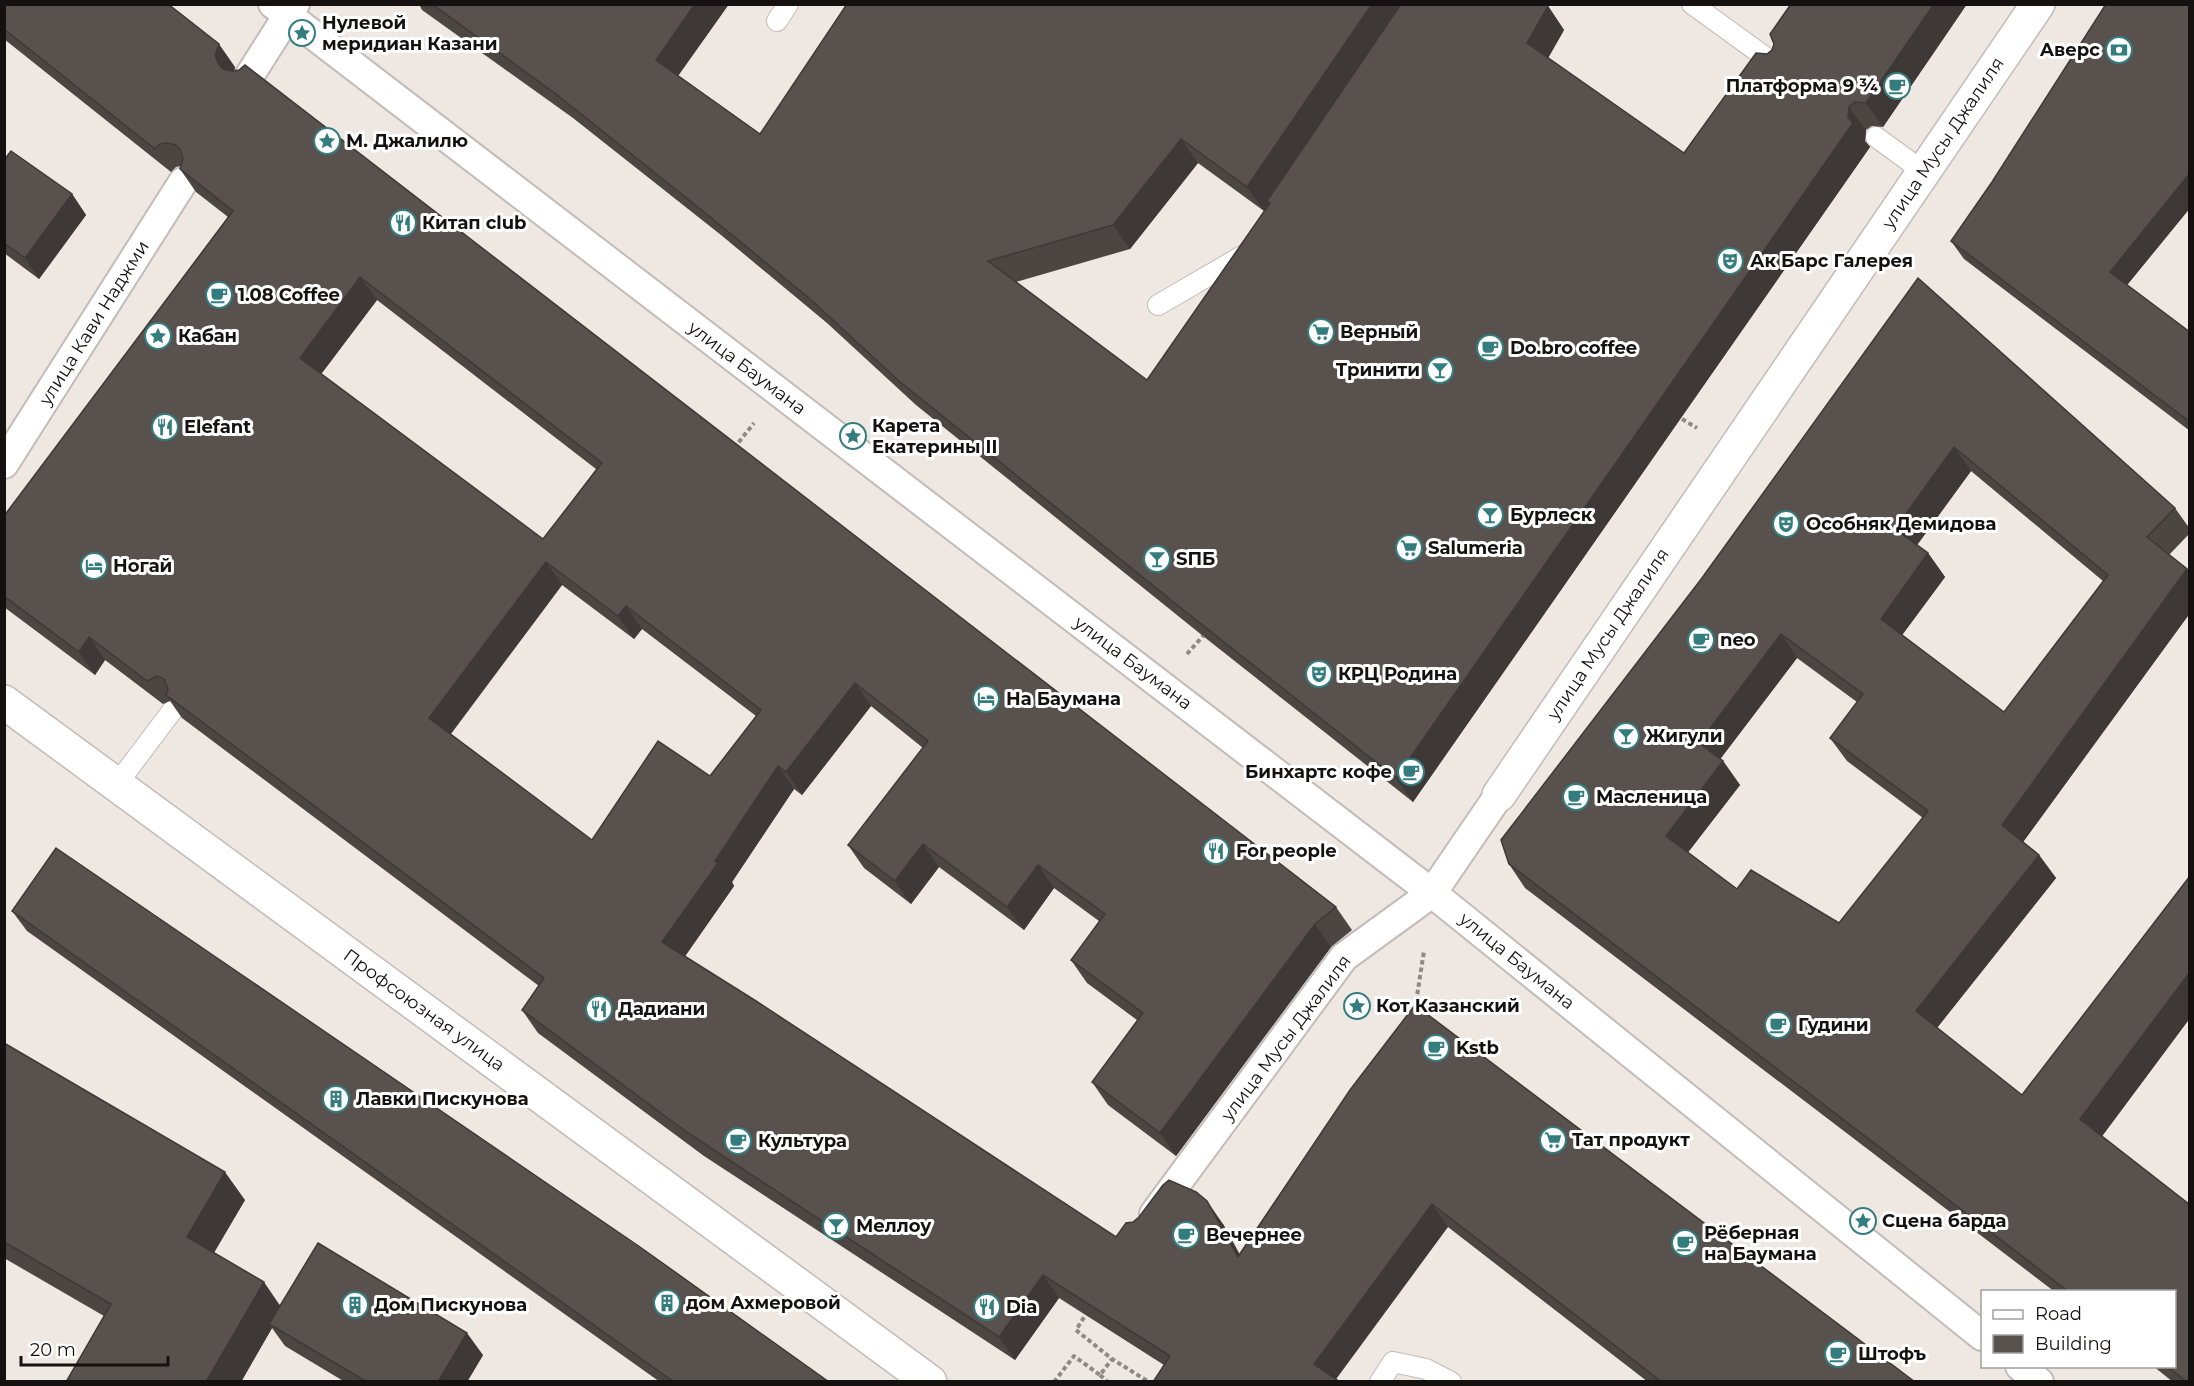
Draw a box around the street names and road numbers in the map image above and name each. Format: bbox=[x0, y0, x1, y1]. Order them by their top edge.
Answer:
street label: улица Мусы Джалиля bbox=[1877, 53, 2009, 234]
street label: улица Кави Наджми bbox=[34, 236, 154, 410]
street label: улица Баумана bbox=[683, 316, 810, 419]
street label: улица Мусы Джалиля bbox=[1542, 544, 1674, 725]
street label: улица Баумана bbox=[1069, 611, 1196, 714]
street label: улица Баумана bbox=[1454, 907, 1579, 1014]
street label: Профсоюзная улица bbox=[339, 944, 509, 1076]
street label: улица Мусы Джалиля bbox=[1216, 951, 1356, 1126]

